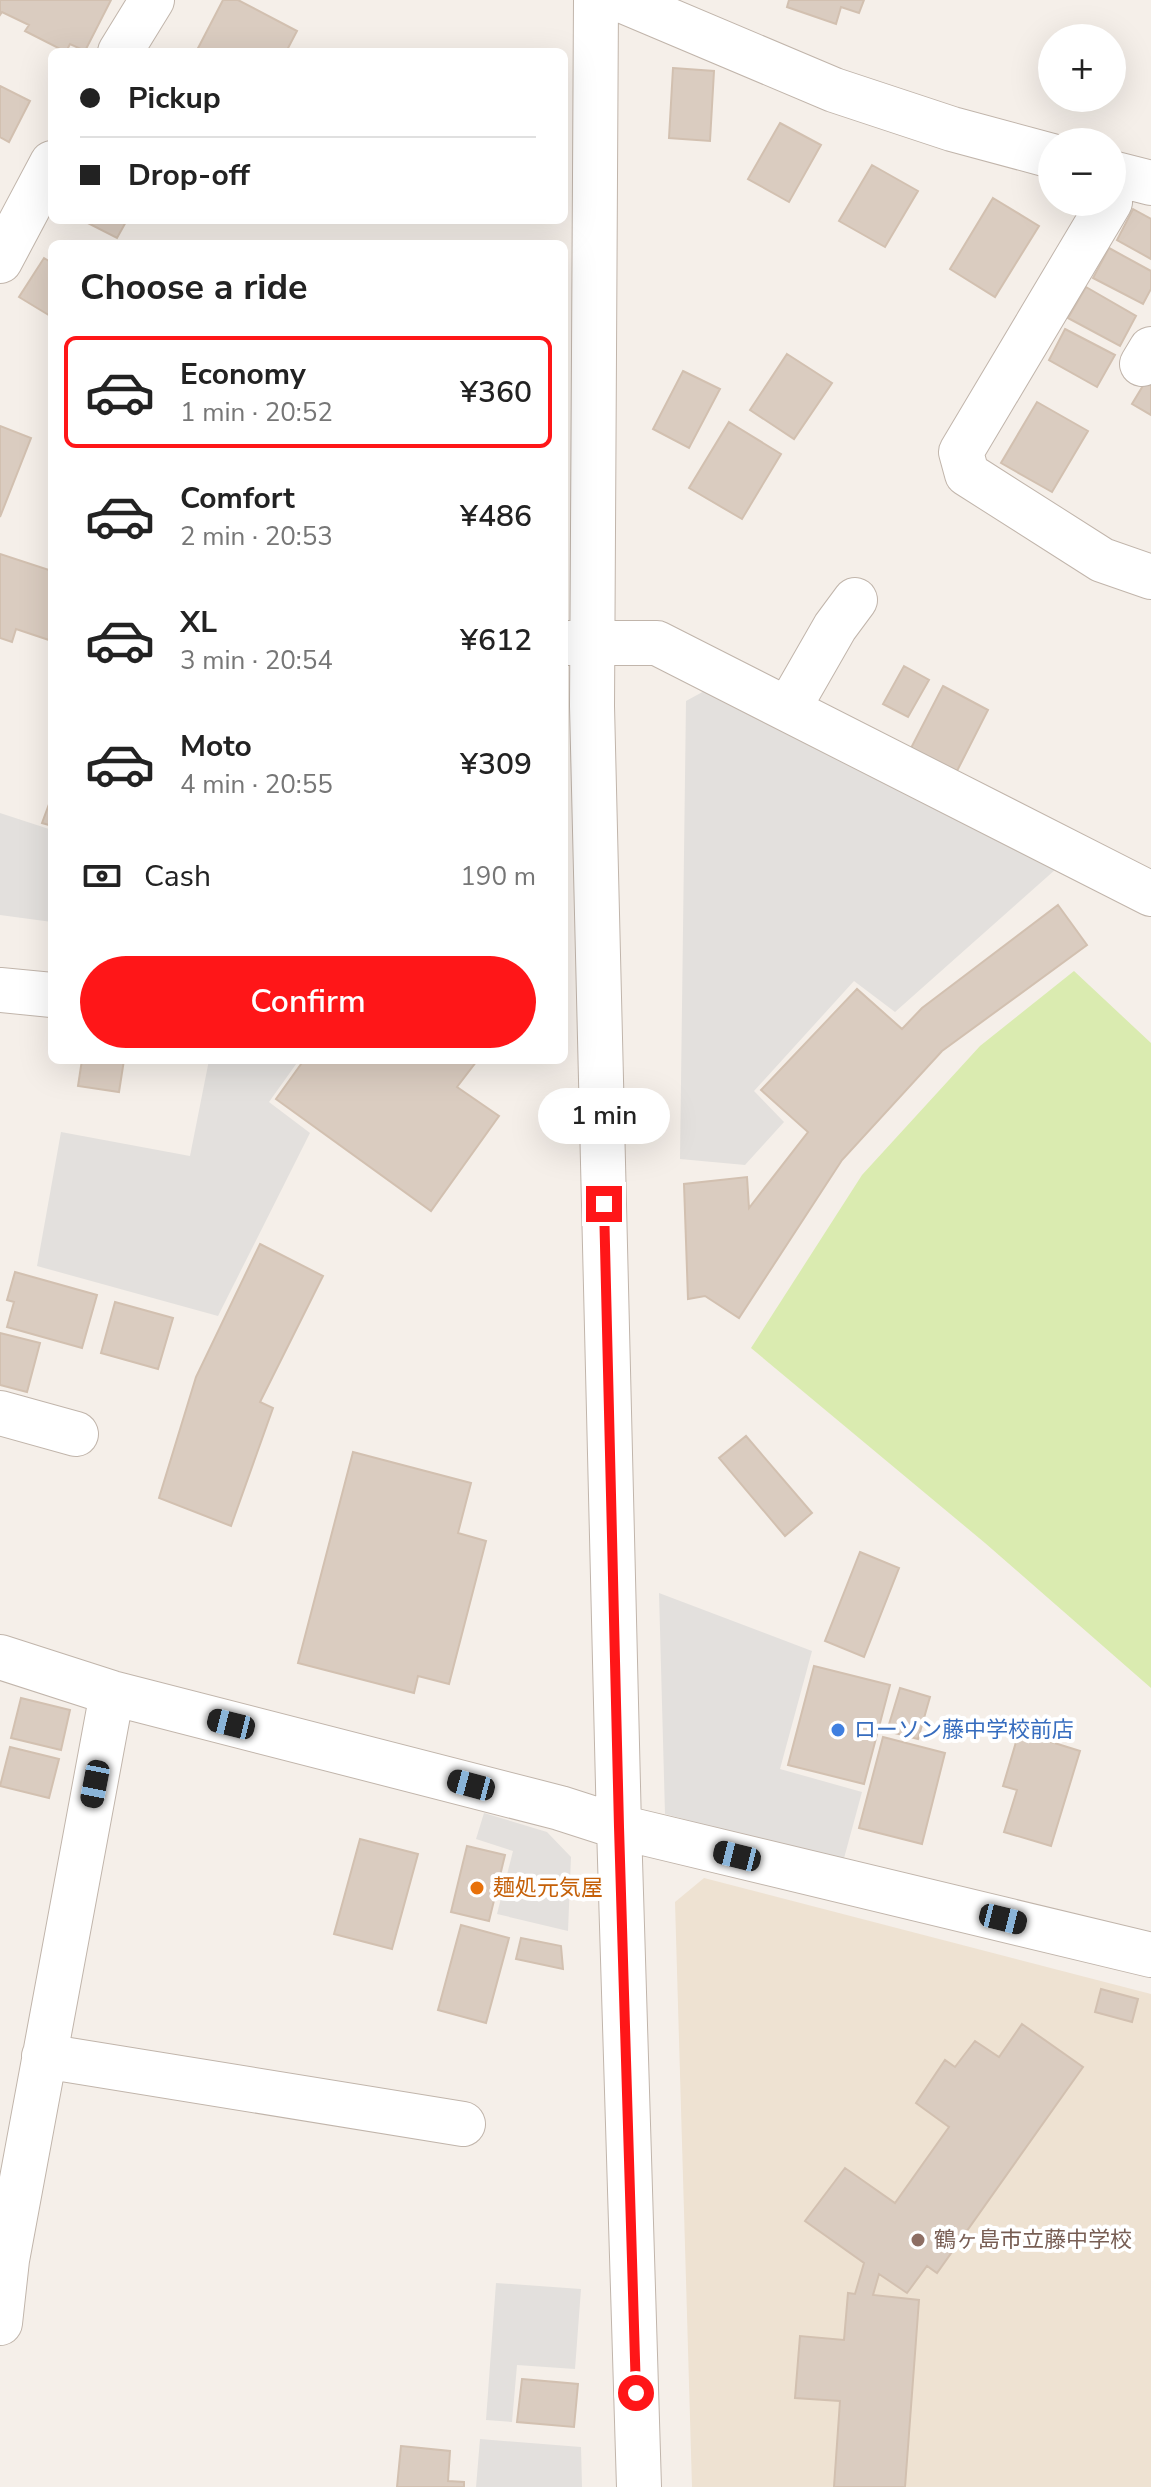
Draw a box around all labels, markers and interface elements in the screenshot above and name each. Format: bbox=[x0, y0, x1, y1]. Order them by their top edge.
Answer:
map controls bbox=[1038, 24, 1126, 216]
button: + bbox=[1038, 24, 1126, 112]
text: Pickup bbox=[128, 78, 221, 119]
button: − bbox=[1038, 128, 1126, 216]
text: Drop-off bbox=[128, 155, 250, 196]
text: Choose a ride bbox=[80, 263, 308, 312]
text: Economy bbox=[180, 354, 306, 395]
icon: car bbox=[84, 356, 156, 428]
text: ¥360 bbox=[460, 372, 532, 413]
text: 1 min · 20:52 bbox=[180, 395, 333, 430]
text: Comfort bbox=[180, 478, 295, 519]
icon: car bbox=[84, 480, 156, 552]
text: ¥486 bbox=[460, 496, 532, 537]
text: 2 min · 20:53 bbox=[180, 519, 333, 554]
text: XL bbox=[180, 602, 217, 643]
icon: car bbox=[84, 604, 156, 676]
text: ¥612 bbox=[460, 620, 532, 661]
text: 3 min · 20:54 bbox=[180, 643, 333, 678]
text: Moto bbox=[180, 726, 252, 767]
icon: car bbox=[84, 728, 156, 800]
text: ¥309 bbox=[460, 744, 532, 785]
text: 4 min · 20:55 bbox=[180, 767, 333, 802]
icon: cash bbox=[80, 854, 124, 898]
text: Cash bbox=[144, 856, 211, 897]
text: 190 m bbox=[460, 859, 536, 894]
button: Confirm bbox=[80, 956, 536, 1048]
callout: 1 min bbox=[538, 1088, 670, 1144]
text: 1 min bbox=[571, 1098, 637, 1133]
route end bbox=[586, 1186, 622, 1222]
car bbox=[205, 1707, 257, 1741]
place label: ローソン藤中学校前店 bbox=[854, 1715, 1074, 1745]
marker: ローソン藤中学校前店 bbox=[829, 1721, 847, 1739]
car bbox=[79, 1758, 111, 1810]
car bbox=[445, 1767, 497, 1803]
car bbox=[711, 1839, 763, 1873]
place label: 麺処元気屋 bbox=[493, 1873, 603, 1903]
marker: 麺処元気屋 bbox=[468, 1879, 486, 1897]
car bbox=[977, 1902, 1029, 1936]
place label: 鶴ヶ島市立藤中学校 bbox=[934, 2225, 1132, 2255]
marker: 鶴ヶ島市立藤中学校 bbox=[909, 2231, 927, 2249]
route start bbox=[618, 2375, 654, 2411]

